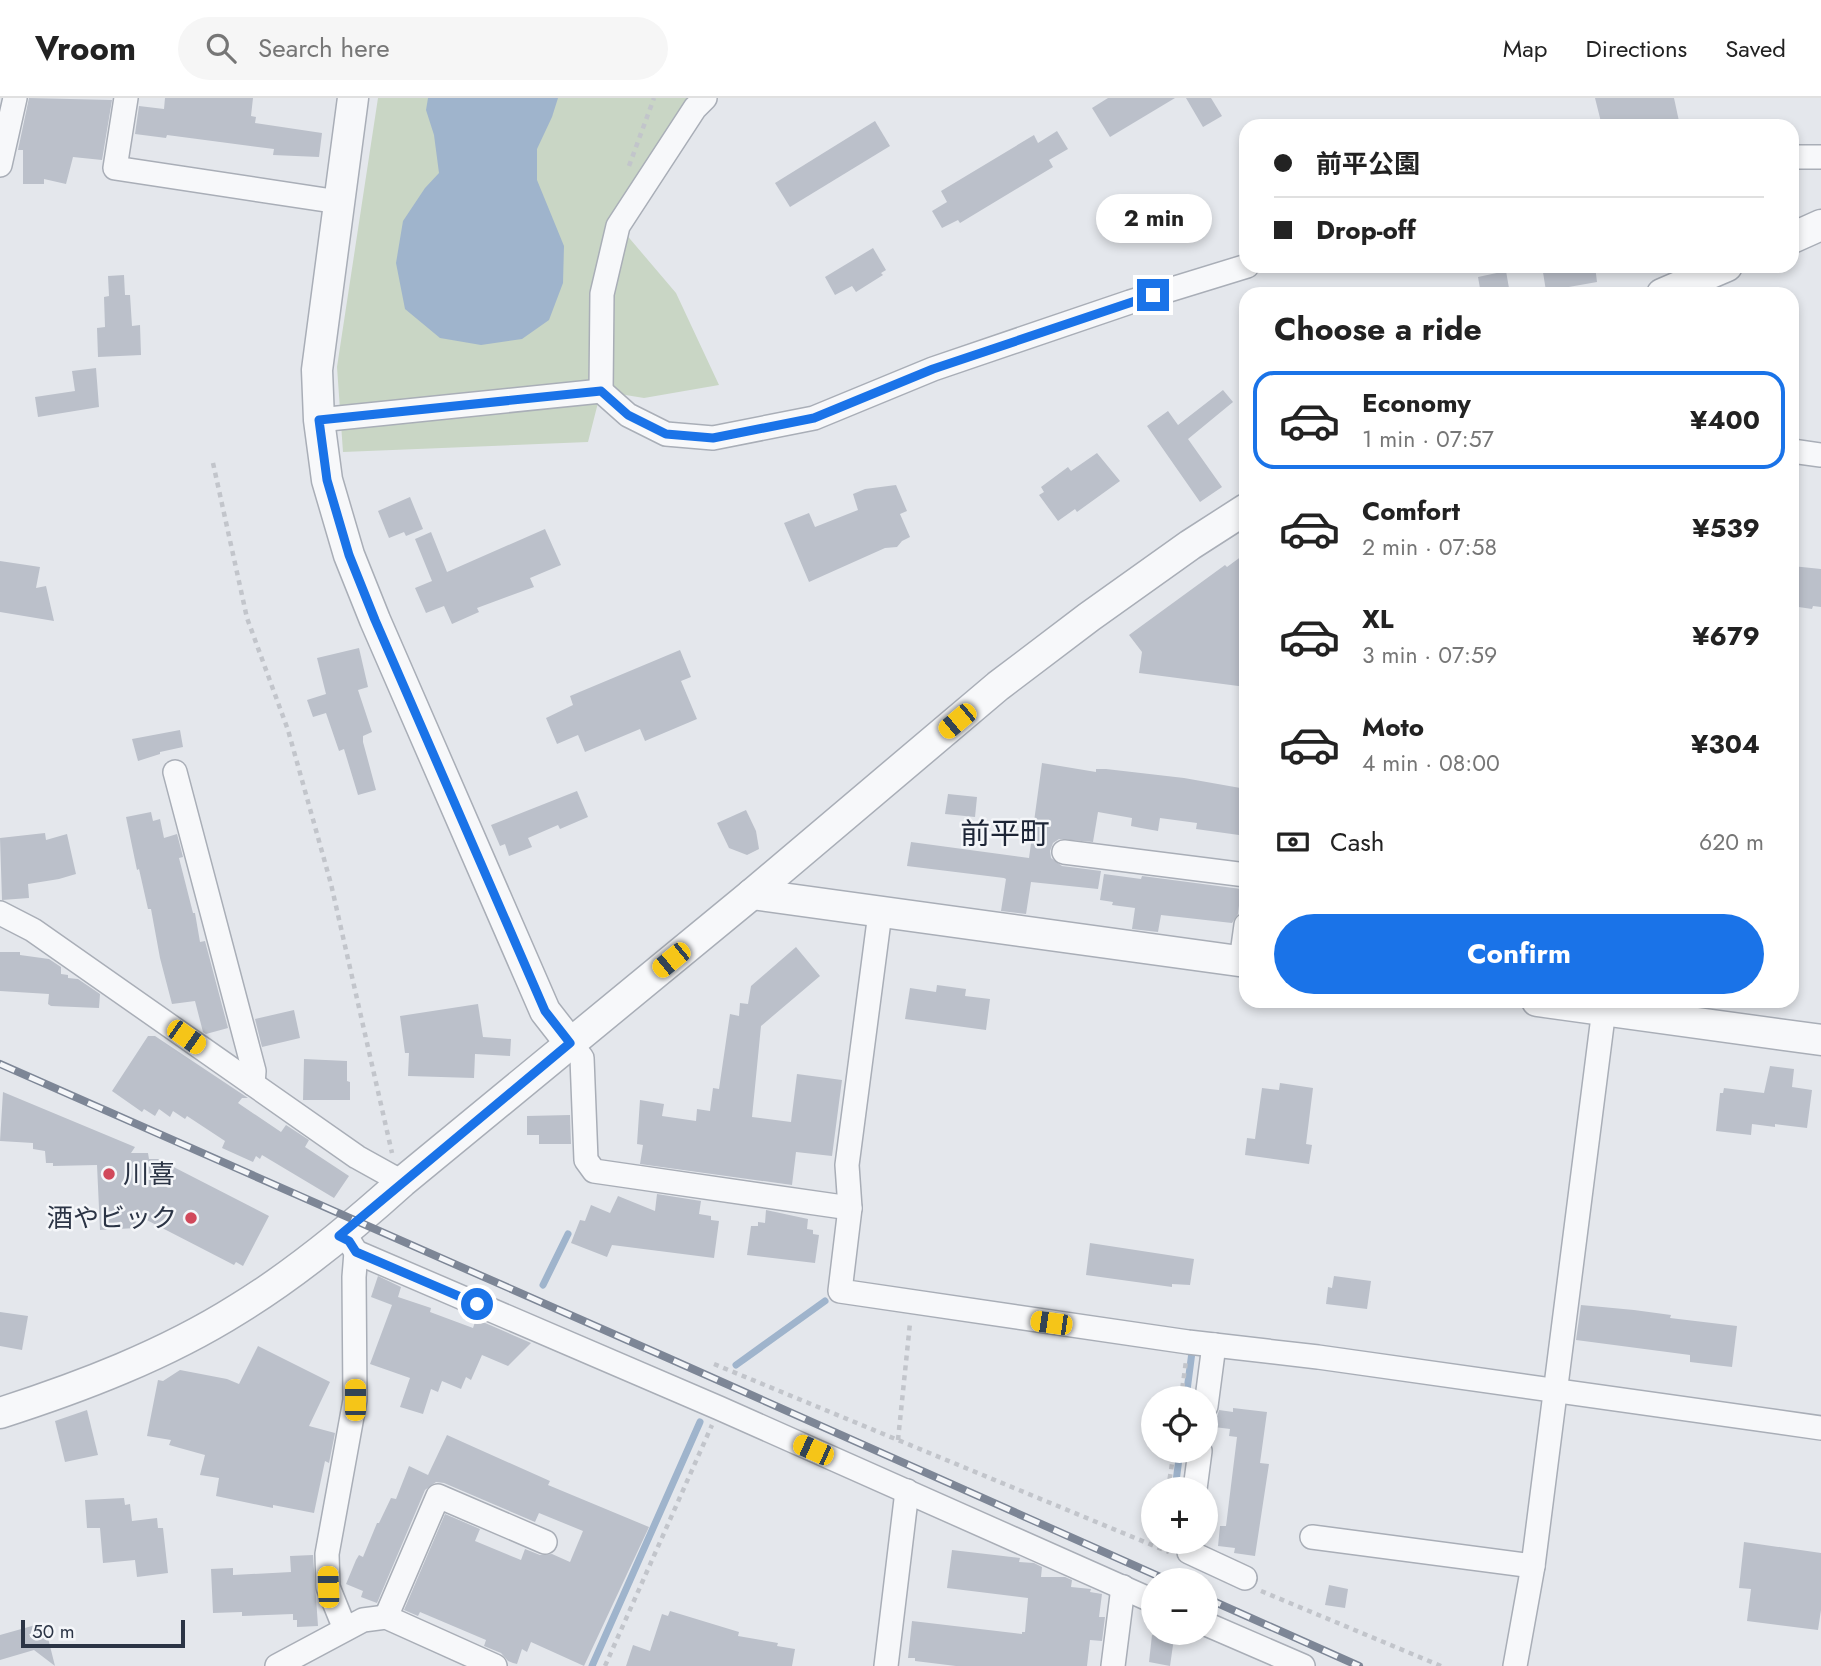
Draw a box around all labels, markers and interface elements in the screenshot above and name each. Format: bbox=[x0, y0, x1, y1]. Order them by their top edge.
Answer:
search box bbox=[178, 17, 668, 80]
text: Vroom bbox=[35, 25, 136, 72]
icon: search bbox=[202, 29, 240, 67]
text: Search here bbox=[258, 29, 390, 67]
text: Map bbox=[1503, 31, 1548, 66]
text: Directions bbox=[1586, 31, 1687, 66]
text: Saved bbox=[1725, 31, 1786, 66]
text: 前平公園 bbox=[1316, 145, 1420, 183]
callout: 2 min bbox=[1095, 194, 1211, 242]
text: 2 min bbox=[1124, 201, 1184, 235]
text: Drop-off bbox=[1316, 211, 1416, 249]
route end bbox=[1137, 279, 1169, 311]
text: Choose a ride bbox=[1274, 306, 1482, 352]
text: Economy bbox=[1362, 384, 1471, 422]
icon: car bbox=[1278, 389, 1341, 452]
text: ¥400 bbox=[1690, 401, 1760, 439]
text: 1 min · 07:57 bbox=[1362, 422, 1494, 456]
text: Comfort bbox=[1362, 492, 1460, 530]
icon: car bbox=[1278, 497, 1341, 560]
text: ¥539 bbox=[1692, 509, 1760, 547]
text: 2 min · 07:58 bbox=[1362, 530, 1497, 564]
text: XL bbox=[1362, 600, 1394, 638]
icon: car bbox=[1278, 605, 1341, 668]
text: ¥679 bbox=[1692, 617, 1760, 655]
text: 3 min · 07:59 bbox=[1362, 638, 1497, 672]
car bbox=[935, 699, 980, 743]
text: Moto bbox=[1362, 708, 1424, 746]
icon: car bbox=[1278, 713, 1341, 776]
text: ¥304 bbox=[1691, 725, 1760, 763]
text: 4 min · 08:00 bbox=[1362, 746, 1500, 780]
district label: 前平町 bbox=[960, 812, 1050, 855]
icon: cash bbox=[1274, 823, 1312, 861]
text: Cash bbox=[1330, 823, 1384, 861]
text: 620 m bbox=[1699, 825, 1764, 859]
button: Confirm bbox=[1274, 914, 1764, 994]
car bbox=[649, 939, 694, 981]
car bbox=[163, 1016, 210, 1058]
place label: 川喜 bbox=[123, 1155, 175, 1193]
marker: 川喜 bbox=[101, 1166, 117, 1182]
place label: 酒やビック bbox=[47, 1199, 177, 1237]
marker: 酒やビック bbox=[183, 1210, 199, 1226]
route start bbox=[461, 1288, 493, 1320]
car bbox=[1029, 1310, 1074, 1336]
car bbox=[345, 1379, 366, 1421]
map controls bbox=[1141, 1386, 1218, 1645]
button: locate bbox=[1141, 1386, 1218, 1463]
car bbox=[790, 1432, 837, 1468]
button: + bbox=[1141, 1477, 1218, 1554]
car bbox=[317, 1566, 340, 1608]
button: − bbox=[1141, 1568, 1218, 1645]
scale bar bbox=[21, 1617, 186, 1649]
text: 50 m bbox=[32, 1618, 75, 1645]

